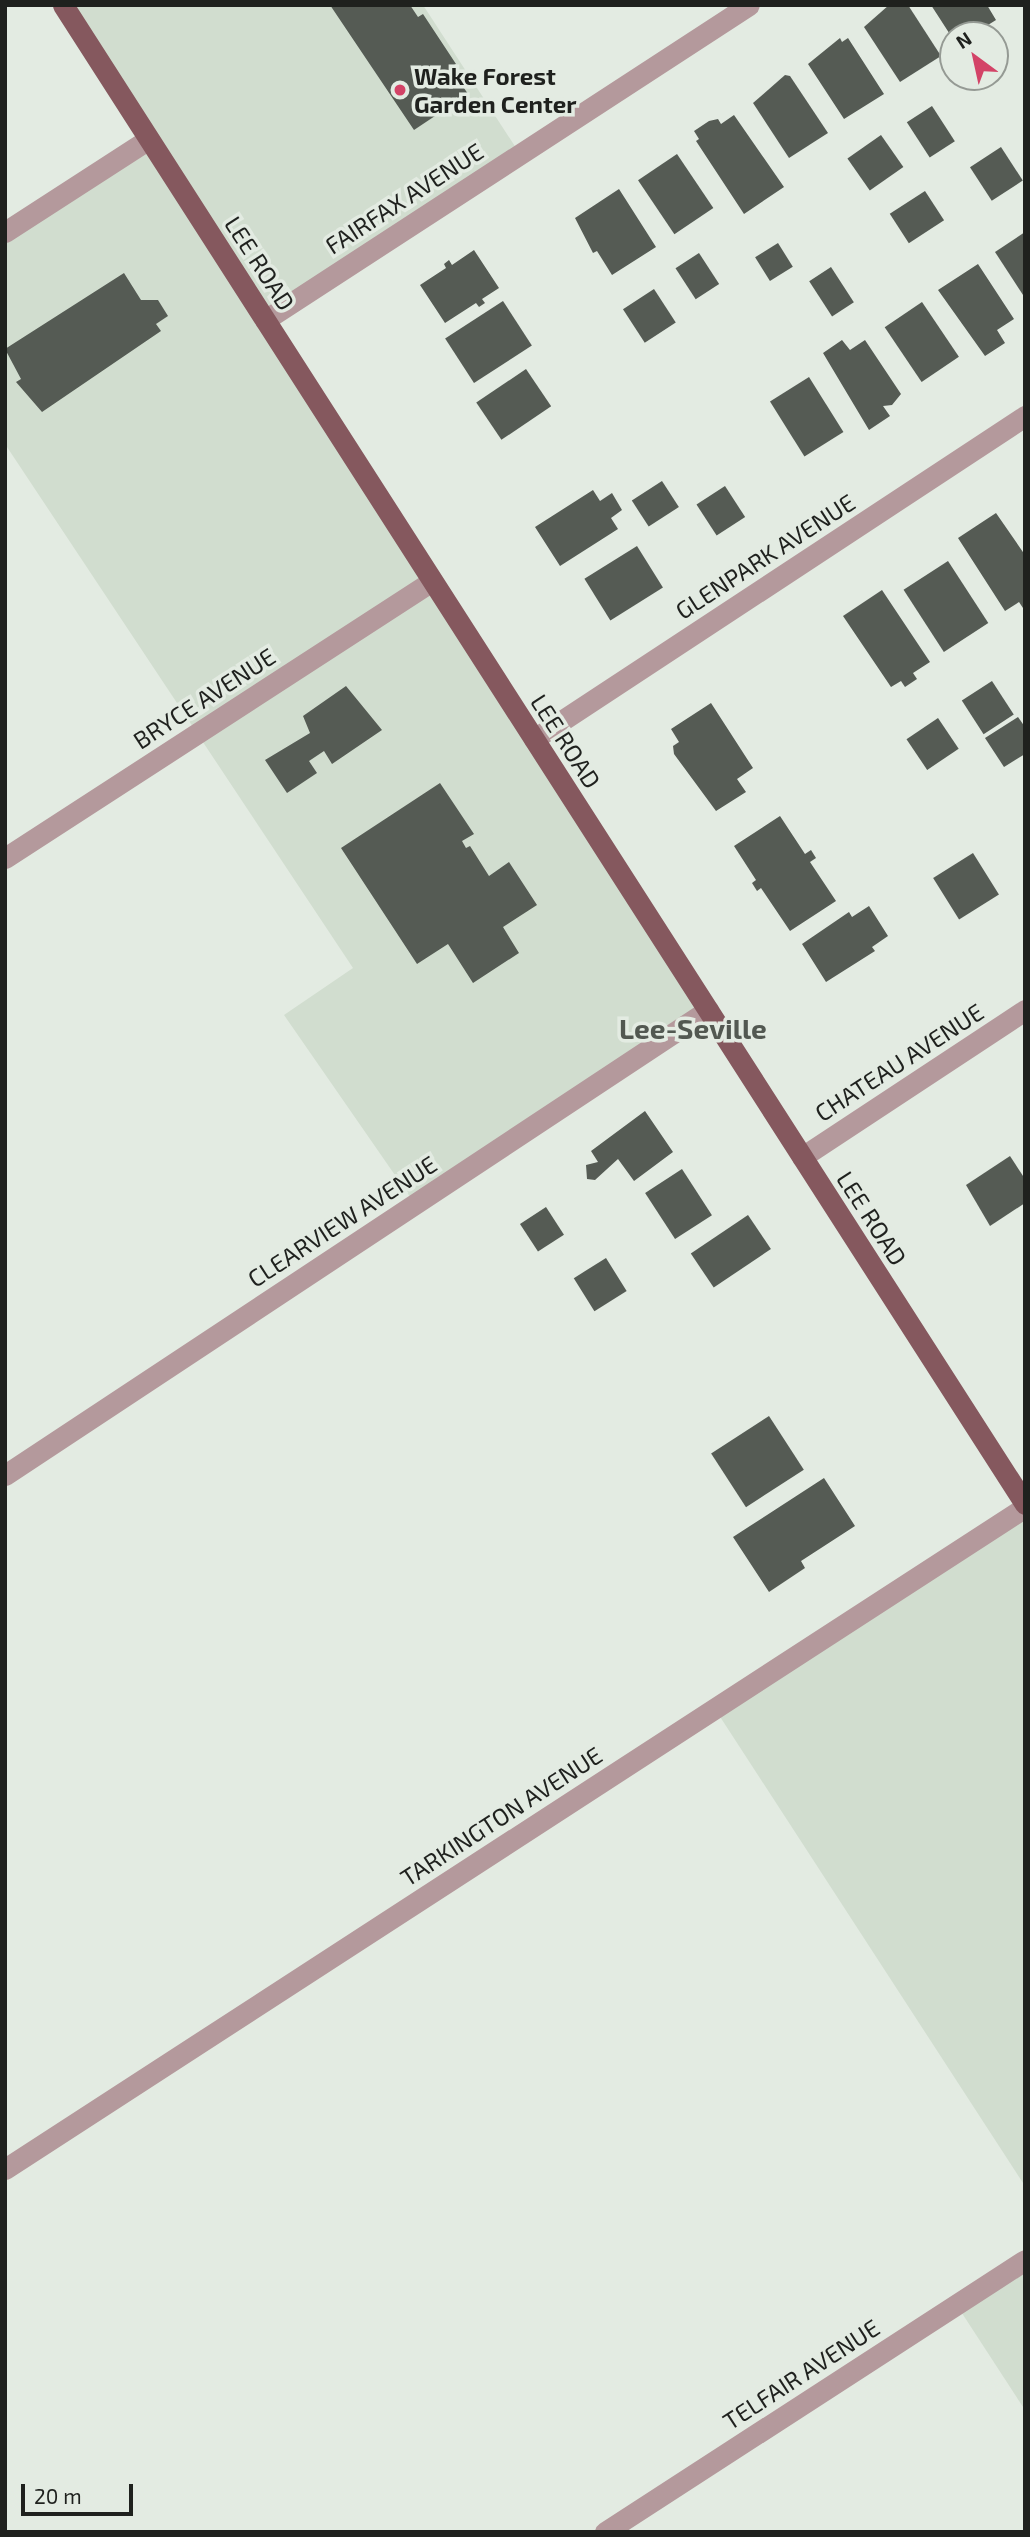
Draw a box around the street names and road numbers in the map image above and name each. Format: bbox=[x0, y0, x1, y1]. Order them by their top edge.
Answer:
street label: FAIRFAX AVENUE bbox=[319, 136, 489, 260]
street label: LEE ROAD bbox=[219, 211, 301, 315]
street label: GLENPARK AVENUE bbox=[670, 487, 860, 625]
street label: BRYCE AVENUE bbox=[127, 641, 281, 755]
street label: LEE ROAD bbox=[525, 689, 607, 793]
street label: CHATEAU AVENUE bbox=[809, 997, 989, 1127]
street label: CLEARVIEW AVENUE bbox=[242, 1149, 442, 1293]
street label: LEE ROAD bbox=[831, 1166, 913, 1270]
street label: TARKINGTON AVENUE bbox=[395, 1740, 607, 1892]
street label: TELFAIR AVENUE bbox=[717, 2313, 885, 2435]

